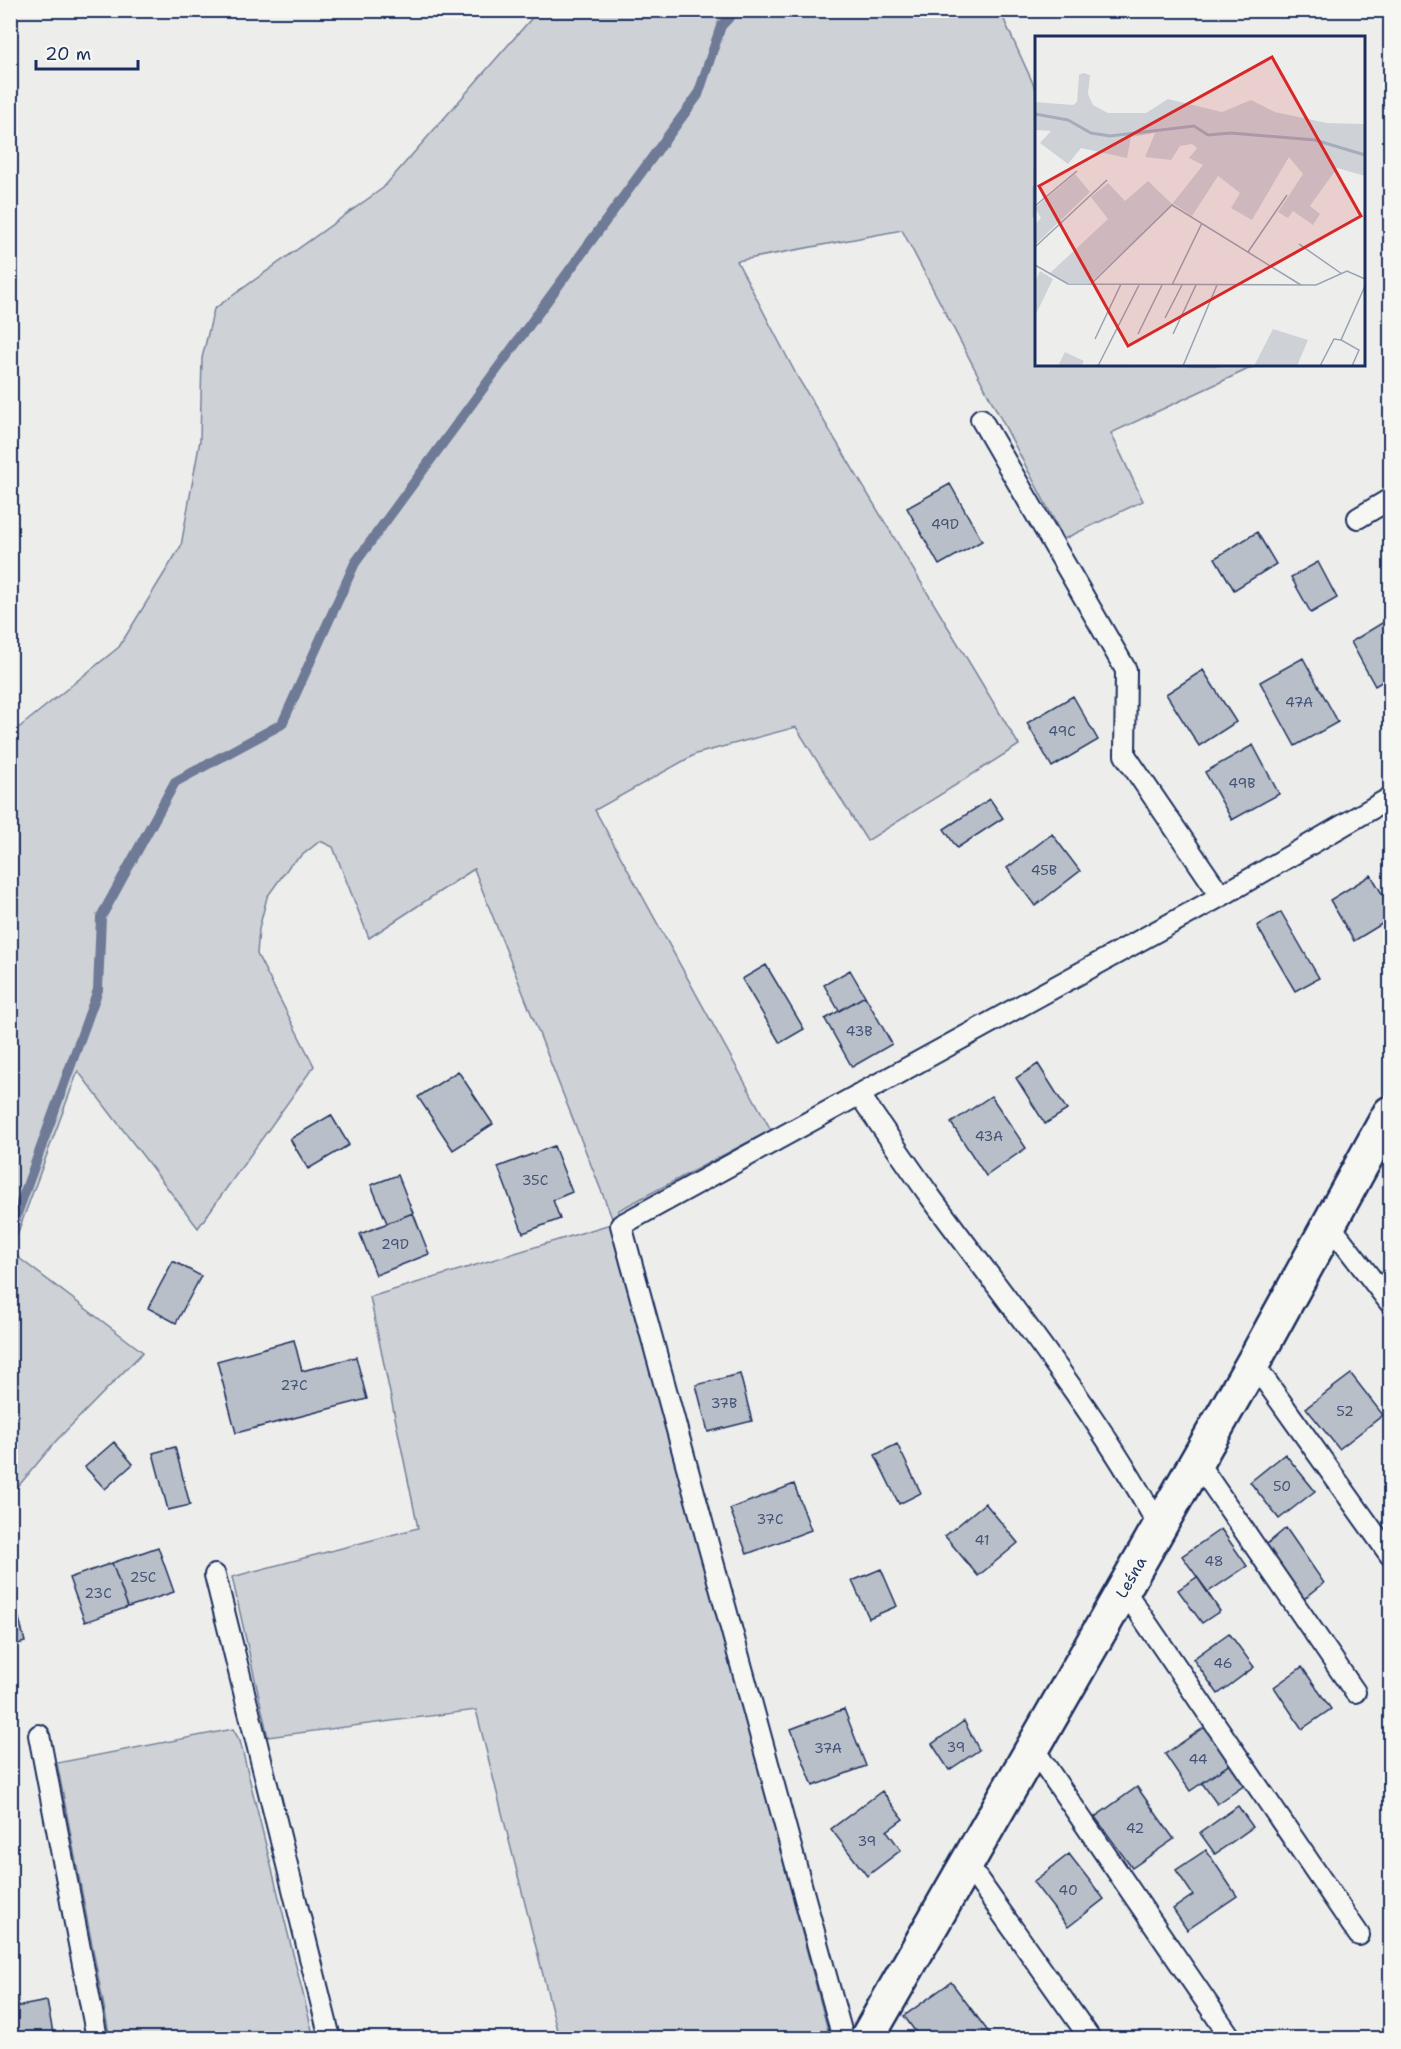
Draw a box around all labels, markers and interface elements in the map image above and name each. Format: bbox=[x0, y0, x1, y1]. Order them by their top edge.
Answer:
scale bar bbox=[36, 33, 138, 71]
inset map bbox=[1035, 36, 1365, 366]
text: 20 m bbox=[45, 42, 91, 66]
house number: 49D bbox=[931, 515, 959, 533]
house number: 47A bbox=[1285, 693, 1313, 711]
house number: 49C bbox=[1048, 722, 1076, 740]
house number: 49B bbox=[1228, 774, 1256, 792]
house number: 45B bbox=[1031, 861, 1057, 879]
house number: 43B bbox=[846, 1022, 872, 1040]
house number: 43A bbox=[975, 1127, 1003, 1145]
house number: 35C bbox=[522, 1171, 548, 1189]
house number: 29D bbox=[381, 1235, 409, 1253]
house number: 27C bbox=[280, 1376, 308, 1394]
house number: 37B bbox=[711, 1394, 737, 1412]
house number: 52 bbox=[1336, 1402, 1354, 1420]
house number: 50 bbox=[1273, 1477, 1291, 1495]
house number: 37C bbox=[757, 1510, 784, 1528]
house number: 41 bbox=[975, 1531, 989, 1549]
street label: Leśna bbox=[1110, 1552, 1151, 1602]
house number: 48 bbox=[1204, 1552, 1224, 1570]
house number: 25C bbox=[130, 1568, 156, 1586]
house number: 23C bbox=[84, 1584, 112, 1602]
house number: 46 bbox=[1213, 1654, 1233, 1672]
house number: 39 bbox=[947, 1738, 965, 1756]
house number: 37A bbox=[814, 1739, 842, 1757]
house number: 44 bbox=[1188, 1750, 1208, 1768]
house number: 42 bbox=[1126, 1819, 1144, 1837]
house number: 39 bbox=[858, 1832, 876, 1850]
house number: 40 bbox=[1058, 1881, 1078, 1899]

